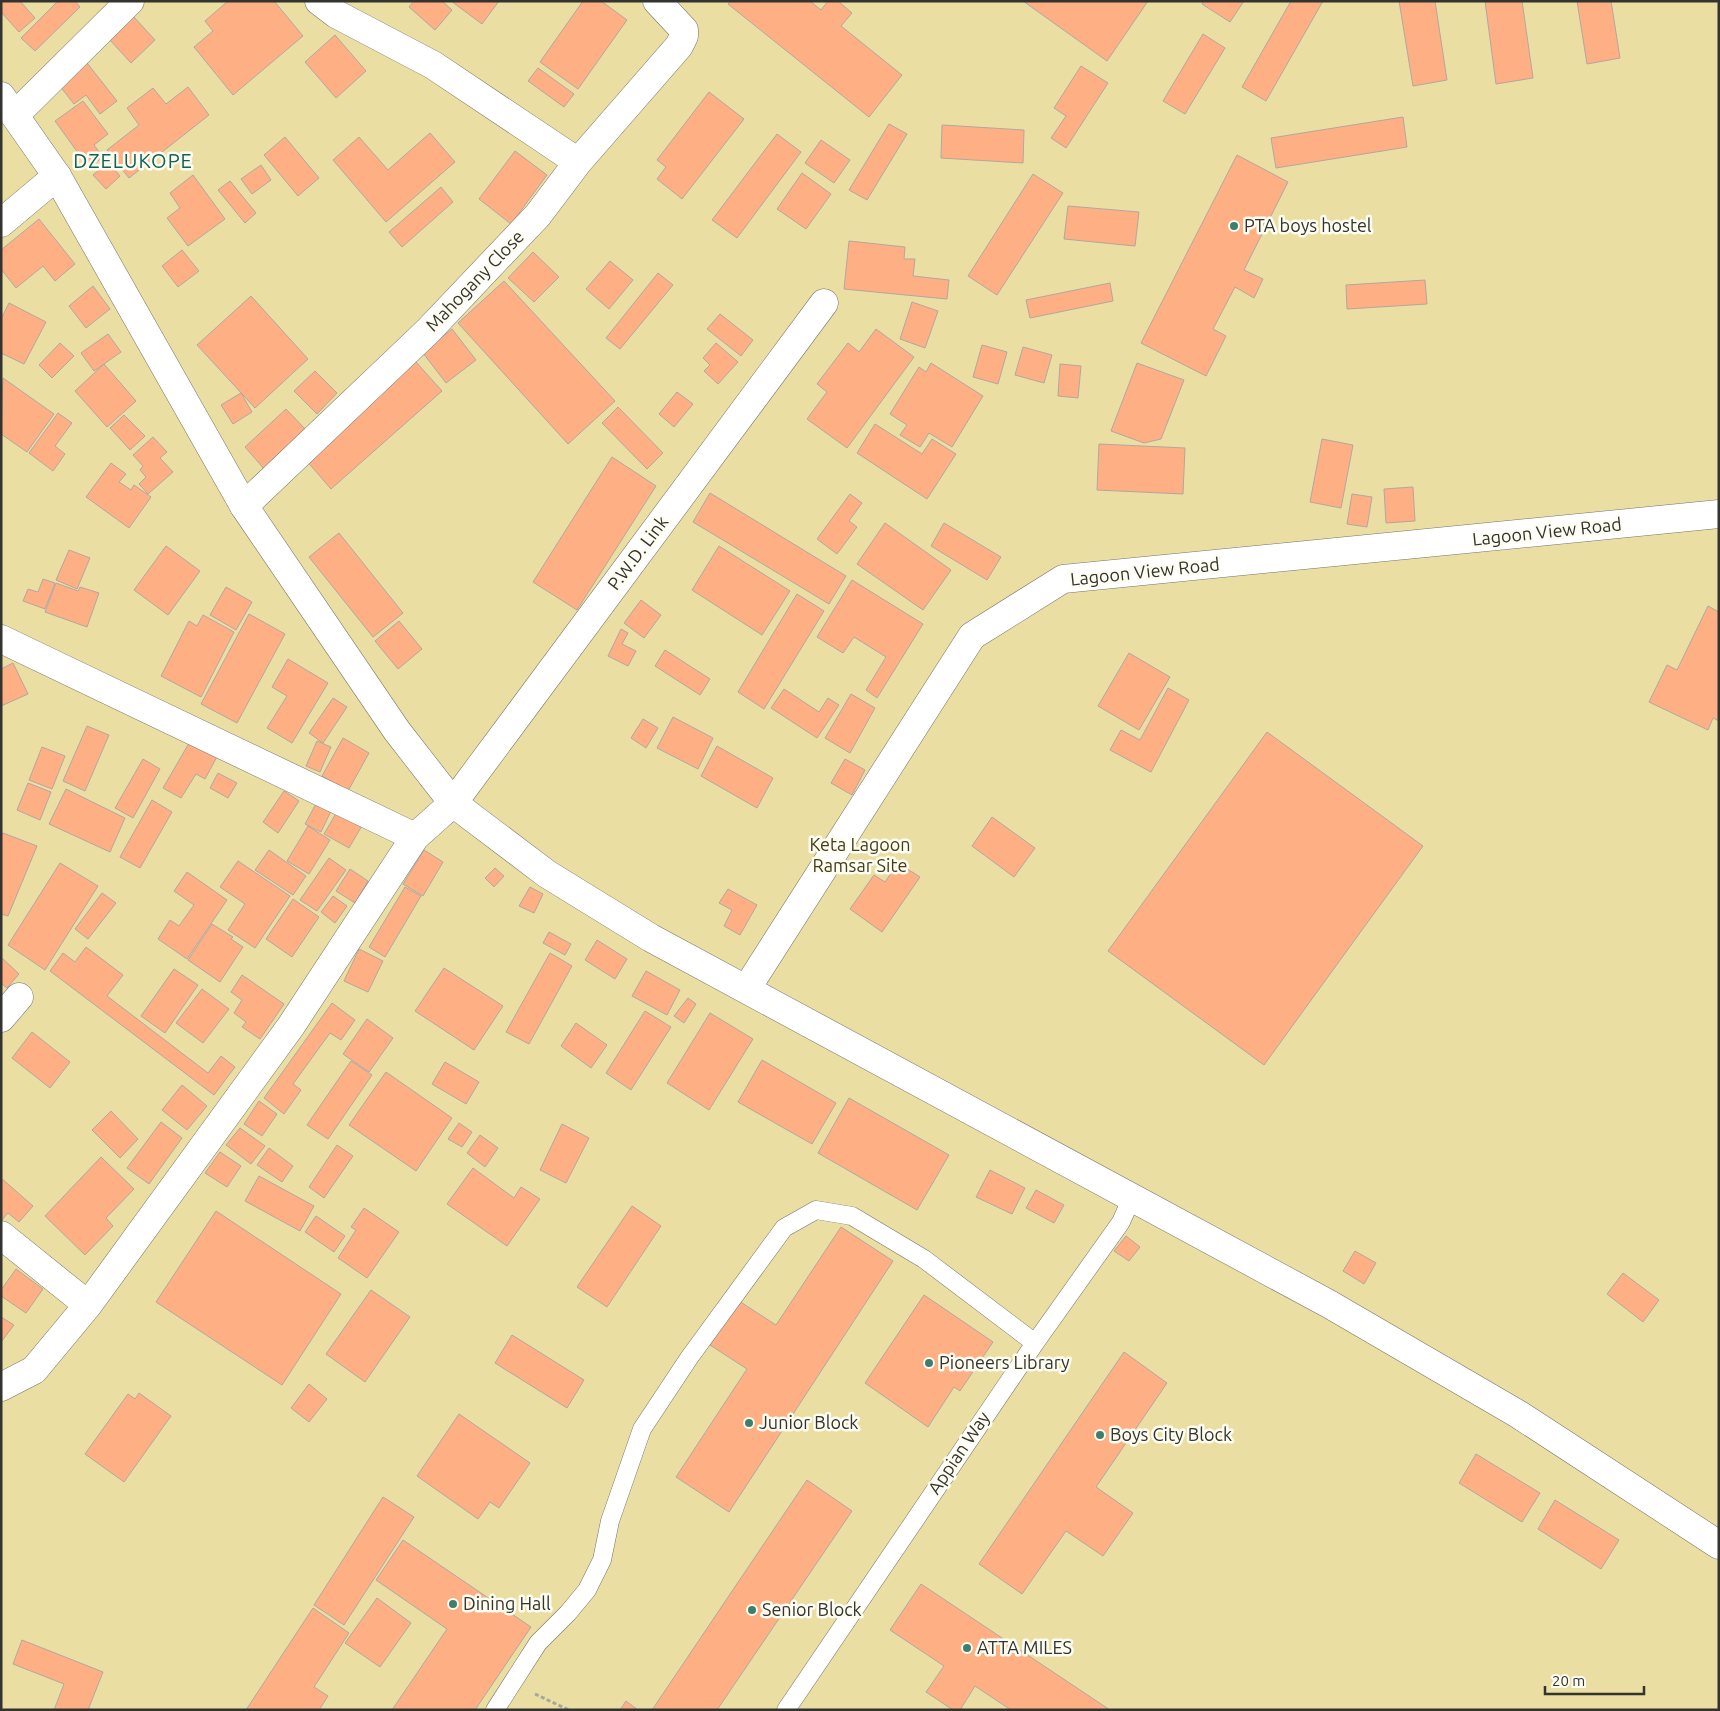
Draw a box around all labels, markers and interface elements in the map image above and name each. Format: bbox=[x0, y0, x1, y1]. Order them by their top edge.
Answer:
district label: DZELUKOPE bbox=[73, 149, 193, 172]
place label: PTA boys hostel bbox=[1244, 215, 1372, 235]
marker: PTA boys hostel bbox=[1228, 220, 1240, 232]
street label: Mahogany Close bbox=[421, 226, 527, 335]
street label: P.W.D. Link bbox=[603, 511, 672, 593]
street label: Lagoon View Road bbox=[1471, 513, 1623, 549]
street label: Lagoon View Road bbox=[1069, 553, 1221, 589]
park label: Keta Lagoon Ramsar Site bbox=[809, 834, 911, 875]
place label: Pioneers Library bbox=[939, 1352, 1070, 1372]
marker: Pioneers Library bbox=[923, 1357, 935, 1369]
street label: Appian Way bbox=[923, 1407, 993, 1497]
place label: Junior Block bbox=[759, 1412, 858, 1432]
marker: Junior Block bbox=[743, 1417, 755, 1429]
place label: Boys City Block bbox=[1110, 1424, 1232, 1444]
marker: Boys City Block bbox=[1094, 1429, 1106, 1441]
place label: Dining Hall bbox=[463, 1593, 551, 1613]
marker: Dining Hall bbox=[447, 1598, 459, 1610]
place label: Senior Block bbox=[762, 1599, 862, 1619]
marker: Senior Block bbox=[746, 1604, 758, 1616]
place label: ATTA MILES bbox=[977, 1637, 1072, 1657]
marker: ATTA MILES bbox=[961, 1642, 973, 1654]
scale bar bbox=[1545, 1664, 1644, 1696]
text: 20 m bbox=[1552, 1672, 1585, 1689]

